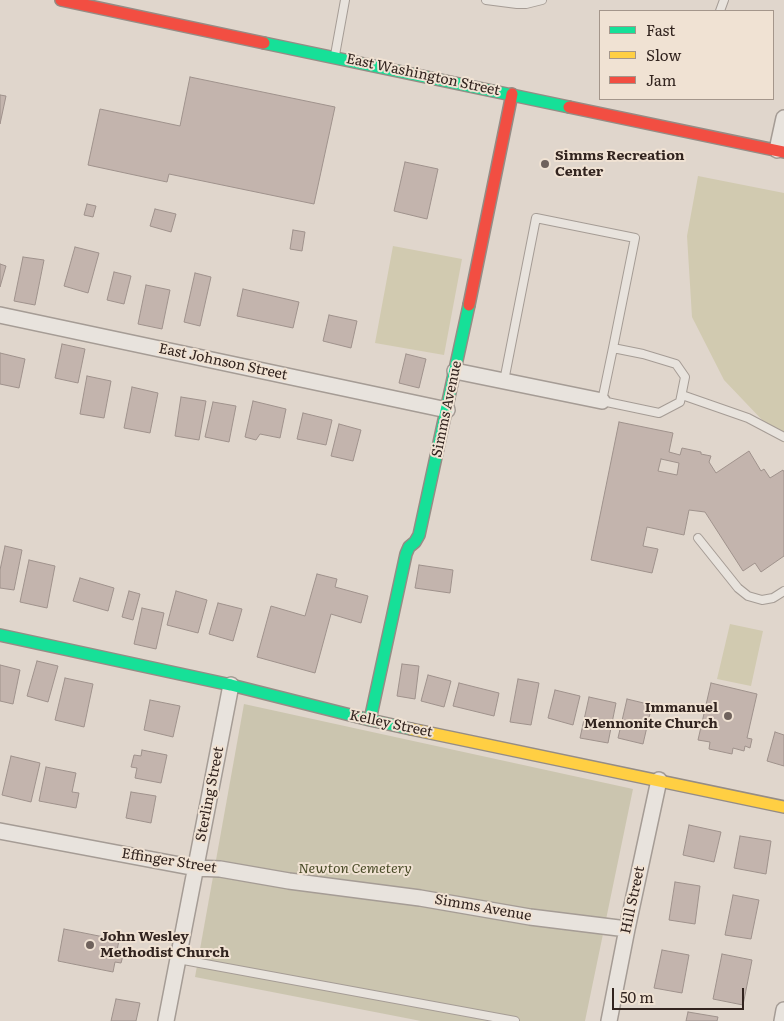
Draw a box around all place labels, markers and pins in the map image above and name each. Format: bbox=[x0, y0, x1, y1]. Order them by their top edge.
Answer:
place label: Simms Recreation Center bbox=[555, 148, 684, 180]
marker: Simms Recreation Center bbox=[539, 158, 551, 170]
place label: Immanuel Mennonite Church bbox=[584, 700, 718, 732]
marker: Immanuel Mennonite Church bbox=[722, 710, 734, 722]
place label: John Wesley Methodist Church bbox=[100, 929, 229, 962]
marker: John Wesley Methodist Church bbox=[84, 939, 96, 951]

